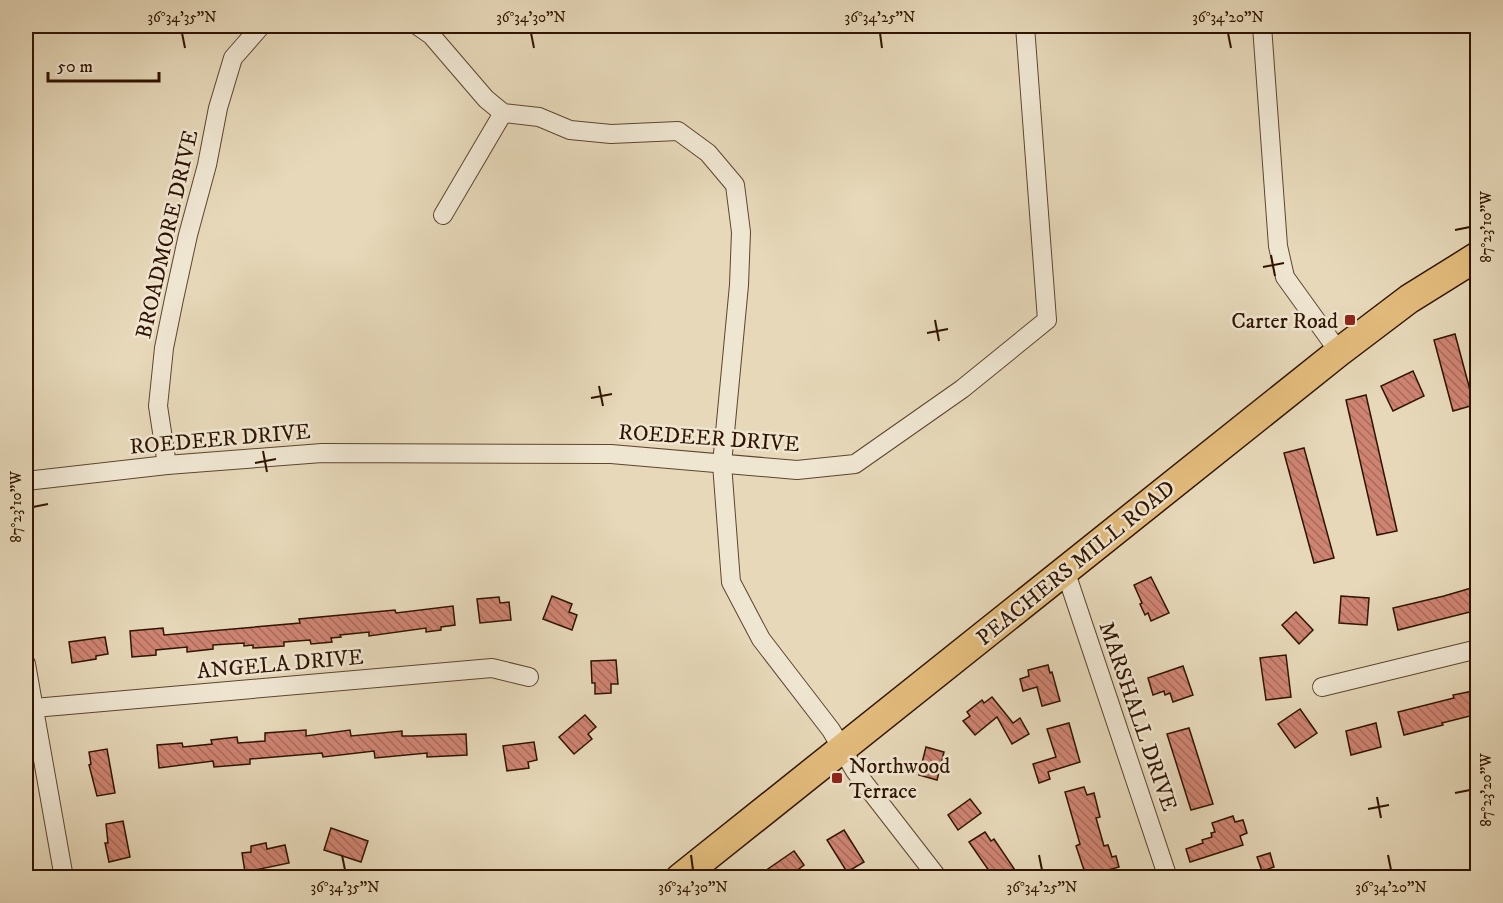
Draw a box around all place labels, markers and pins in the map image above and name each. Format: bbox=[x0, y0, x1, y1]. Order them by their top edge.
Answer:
place label: Carter Road bbox=[1231, 308, 1338, 335]
marker: Carter Road bbox=[1343, 313, 1357, 327]
place label: Northwood Terrace bbox=[849, 753, 950, 805]
marker: Northwood Terrace bbox=[830, 771, 844, 785]

